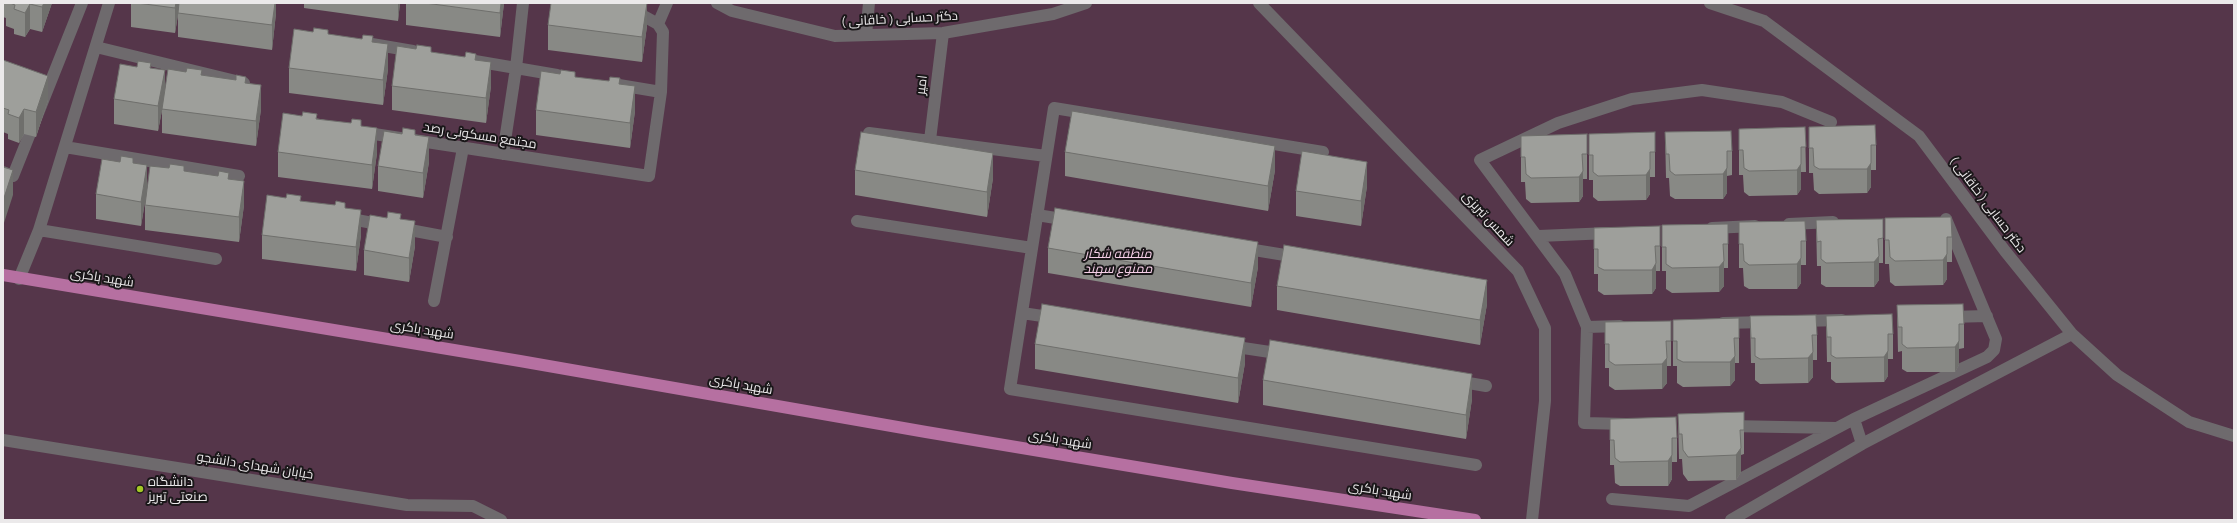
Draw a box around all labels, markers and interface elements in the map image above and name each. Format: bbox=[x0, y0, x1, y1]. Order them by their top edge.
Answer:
street label: دکتر حسابی ( خاقانی ) bbox=[842, 8, 958, 30]
street label: امیر bbox=[913, 74, 931, 96]
street label: مجتمع مسکونی رصد bbox=[422, 119, 538, 153]
street label: دکتر حسابی ( خاقانی ) bbox=[1947, 154, 2029, 256]
street label: شمس تبریزی bbox=[1459, 188, 1517, 250]
park label: منطقه شکار ممنوع سهند bbox=[1084, 246, 1152, 277]
street label: شهید باکری bbox=[69, 265, 135, 291]
street label: شهید باکری bbox=[389, 317, 455, 343]
street label: شهید باکری bbox=[708, 372, 774, 398]
street label: شهید باکری bbox=[1027, 427, 1093, 453]
street label: خیابان شهدای دانشجو bbox=[196, 449, 314, 483]
place label: دانشگاه صنعتی تبریز bbox=[148, 474, 208, 505]
street label: شهید باکری bbox=[1347, 478, 1413, 504]
marker: دانشگاه صنعتی تبریز bbox=[135, 484, 145, 494]

